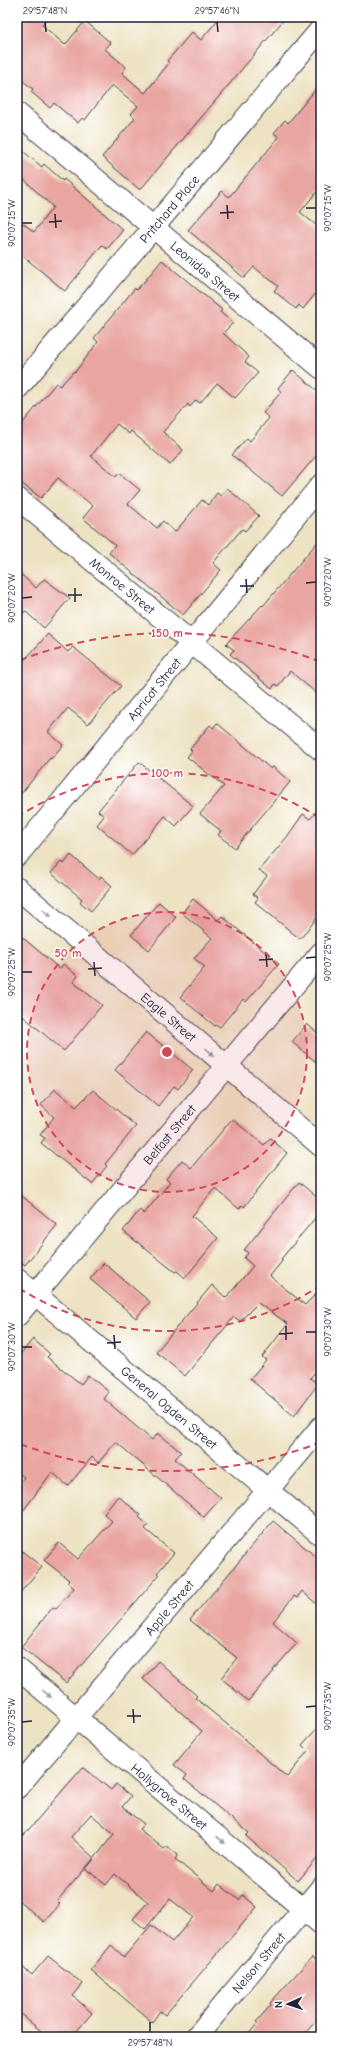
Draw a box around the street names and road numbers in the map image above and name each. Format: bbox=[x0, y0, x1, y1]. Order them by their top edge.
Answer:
street label: Pritchard Place bbox=[136, 171, 203, 246]
street label: Leonidas Street bbox=[168, 238, 244, 305]
street label: Monroe Street bbox=[87, 554, 159, 618]
street label: Apricot Street bbox=[124, 654, 185, 723]
street label: Eagle Street bbox=[138, 989, 200, 1045]
street label: Belfast Street bbox=[140, 1100, 199, 1167]
street label: General Ogden Street bbox=[118, 1362, 221, 1453]
street label: Apple Street bbox=[141, 1576, 197, 1638]
street label: Hollygrove Street bbox=[128, 1760, 211, 1833]
street label: Nelson Street bbox=[229, 1928, 289, 1996]

